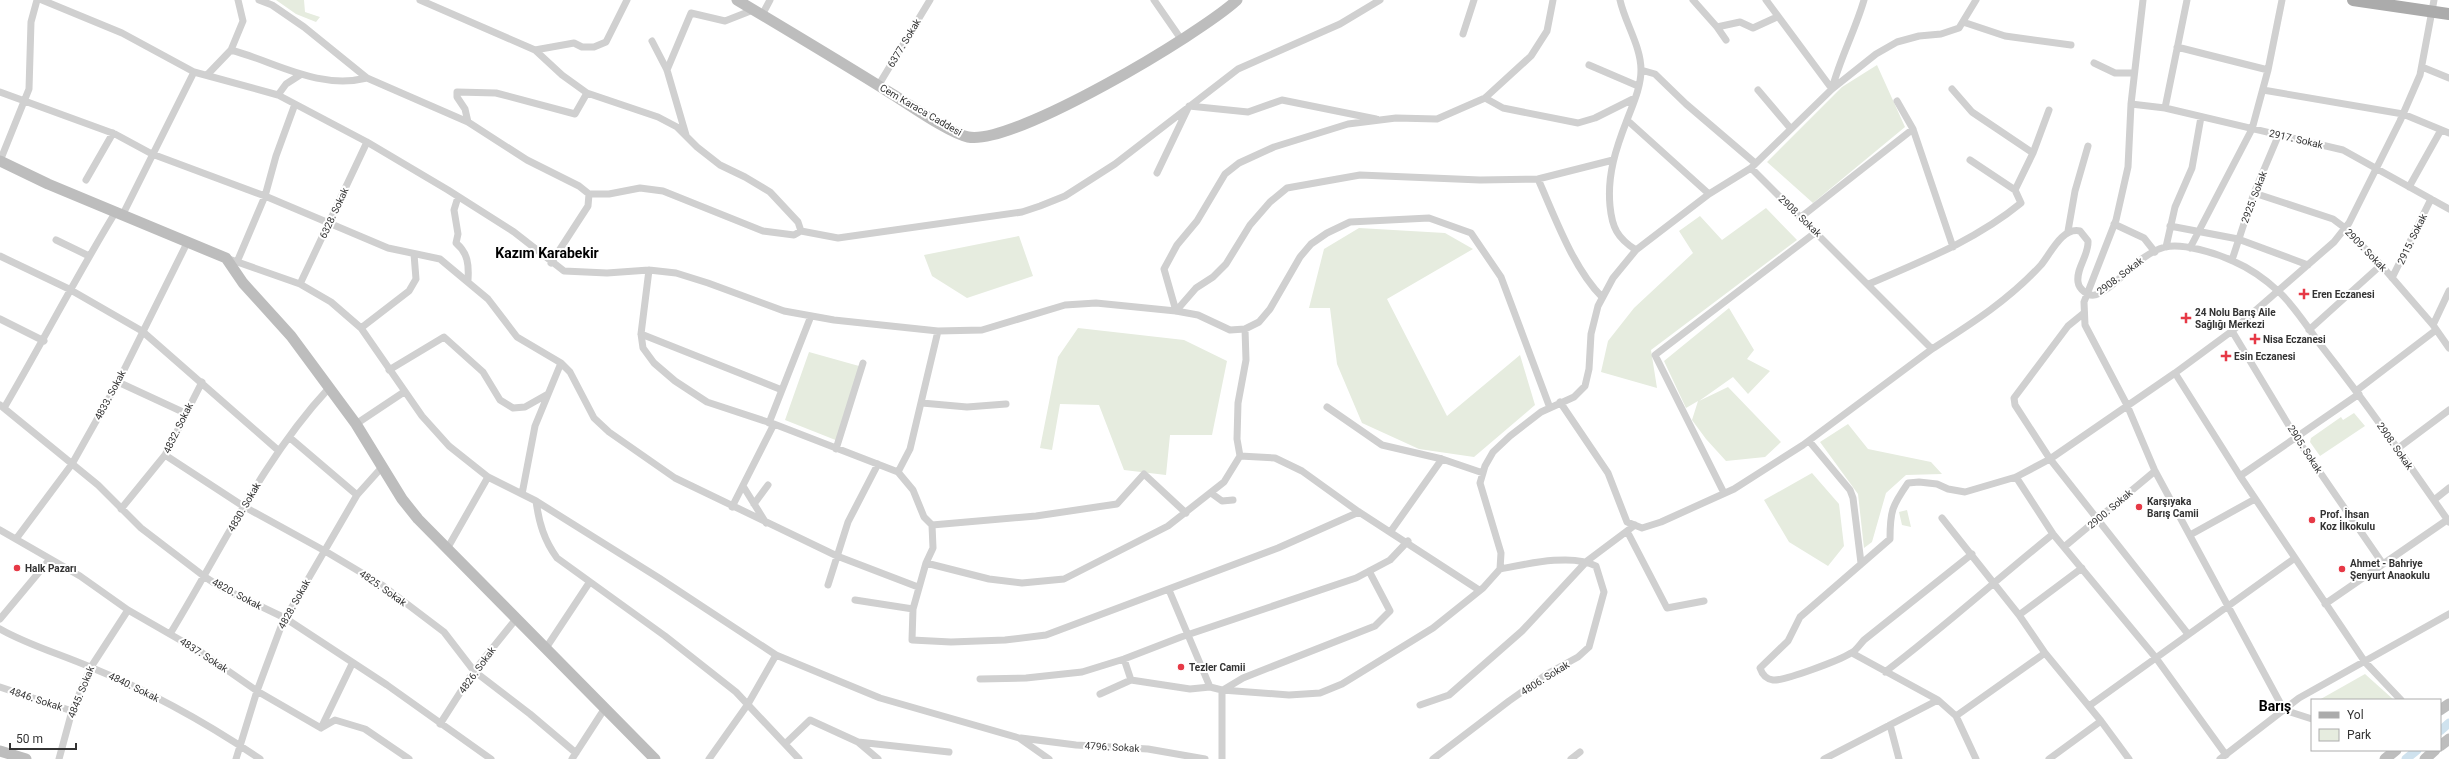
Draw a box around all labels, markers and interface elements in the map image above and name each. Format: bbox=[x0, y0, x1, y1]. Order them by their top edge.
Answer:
street label: 6377. Sokak bbox=[885, 16, 923, 69]
street label: Cem Karaca Caddesi bbox=[878, 82, 964, 138]
street label: 2917. Sokak bbox=[2268, 127, 2325, 151]
street label: 2925. Sokak bbox=[2239, 169, 2269, 225]
street label: 6328. Sokak bbox=[317, 185, 351, 240]
street label: 2908. Sokak bbox=[1776, 193, 1824, 240]
street label: 2915. Sokak bbox=[2395, 211, 2429, 266]
street label: 2909. Sokak bbox=[2343, 226, 2390, 274]
district label: Kazım Karabekir bbox=[495, 245, 599, 261]
street label: 2908. Sokak bbox=[2095, 255, 2146, 297]
marker: Eren Eczanesi bbox=[2299, 289, 2309, 299]
place label: Eren Eczanesi bbox=[2312, 289, 2375, 300]
place label: 24 Nolu Barış Aile Sağlığı Merkezi bbox=[2195, 307, 2276, 330]
marker: 24 Nolu Barış Aile Sağlığı Merkezi bbox=[2180, 312, 2192, 324]
marker: Nisa Eczanesi bbox=[2250, 334, 2260, 344]
place label: Nisa Eczanesi bbox=[2263, 334, 2326, 345]
marker: Esin Eczanesi bbox=[2221, 351, 2231, 361]
place label: Esin Eczanesi bbox=[2234, 351, 2296, 362]
street label: 4833. Sokak bbox=[92, 367, 128, 422]
street label: 4832. Sokak bbox=[161, 400, 195, 455]
street label: 2908. Sokak bbox=[2375, 420, 2416, 472]
street label: 2905. Sokak bbox=[2285, 423, 2325, 476]
street label: 4830. Sokak bbox=[226, 480, 263, 533]
street label: 2900. Sokak bbox=[2085, 487, 2135, 531]
place label: Karşıyaka Barış Camii bbox=[2147, 496, 2199, 519]
marker: Karşıyaka Barış Camii bbox=[2134, 502, 2144, 512]
place label: Prof. İhsan Koz İlkokulu bbox=[2320, 507, 2376, 532]
marker: Prof. İhsan Koz İlkokulu bbox=[2307, 515, 2317, 525]
place label: Ahmet - Bahriye Şenyurt Anaokulu bbox=[2350, 558, 2430, 581]
marker: Halk Pazarı bbox=[12, 563, 22, 573]
place label: Halk Pazarı bbox=[25, 563, 77, 574]
marker: Ahmet - Bahriye Şenyurt Anaokulu bbox=[2337, 564, 2347, 574]
street label: 4825. Sokak bbox=[357, 568, 409, 609]
street label: 4820. Sokak bbox=[210, 576, 265, 612]
street label: 4828. Sokak bbox=[276, 577, 313, 631]
street label: 4837. Sokak bbox=[178, 635, 231, 675]
street label: 4826. Sokak bbox=[456, 644, 498, 695]
street label: 4806. Sokak bbox=[1519, 658, 1572, 697]
marker: Tezler Camii bbox=[1176, 662, 1186, 672]
place label: Tezler Camii bbox=[1189, 662, 1246, 673]
street label: 4845. Sokak bbox=[66, 664, 97, 719]
street label: 4840. Sokak bbox=[107, 670, 162, 704]
street label: 4846. Sokak bbox=[8, 685, 65, 713]
district label: Barış bbox=[2259, 698, 2291, 714]
legend bbox=[2311, 699, 2441, 751]
text: Yol bbox=[2347, 708, 2364, 722]
scale bar bbox=[10, 725, 76, 751]
text: Park bbox=[2347, 728, 2372, 742]
text: 50 m bbox=[16, 732, 43, 746]
street label: 4796. Sokak bbox=[1084, 740, 1141, 754]

